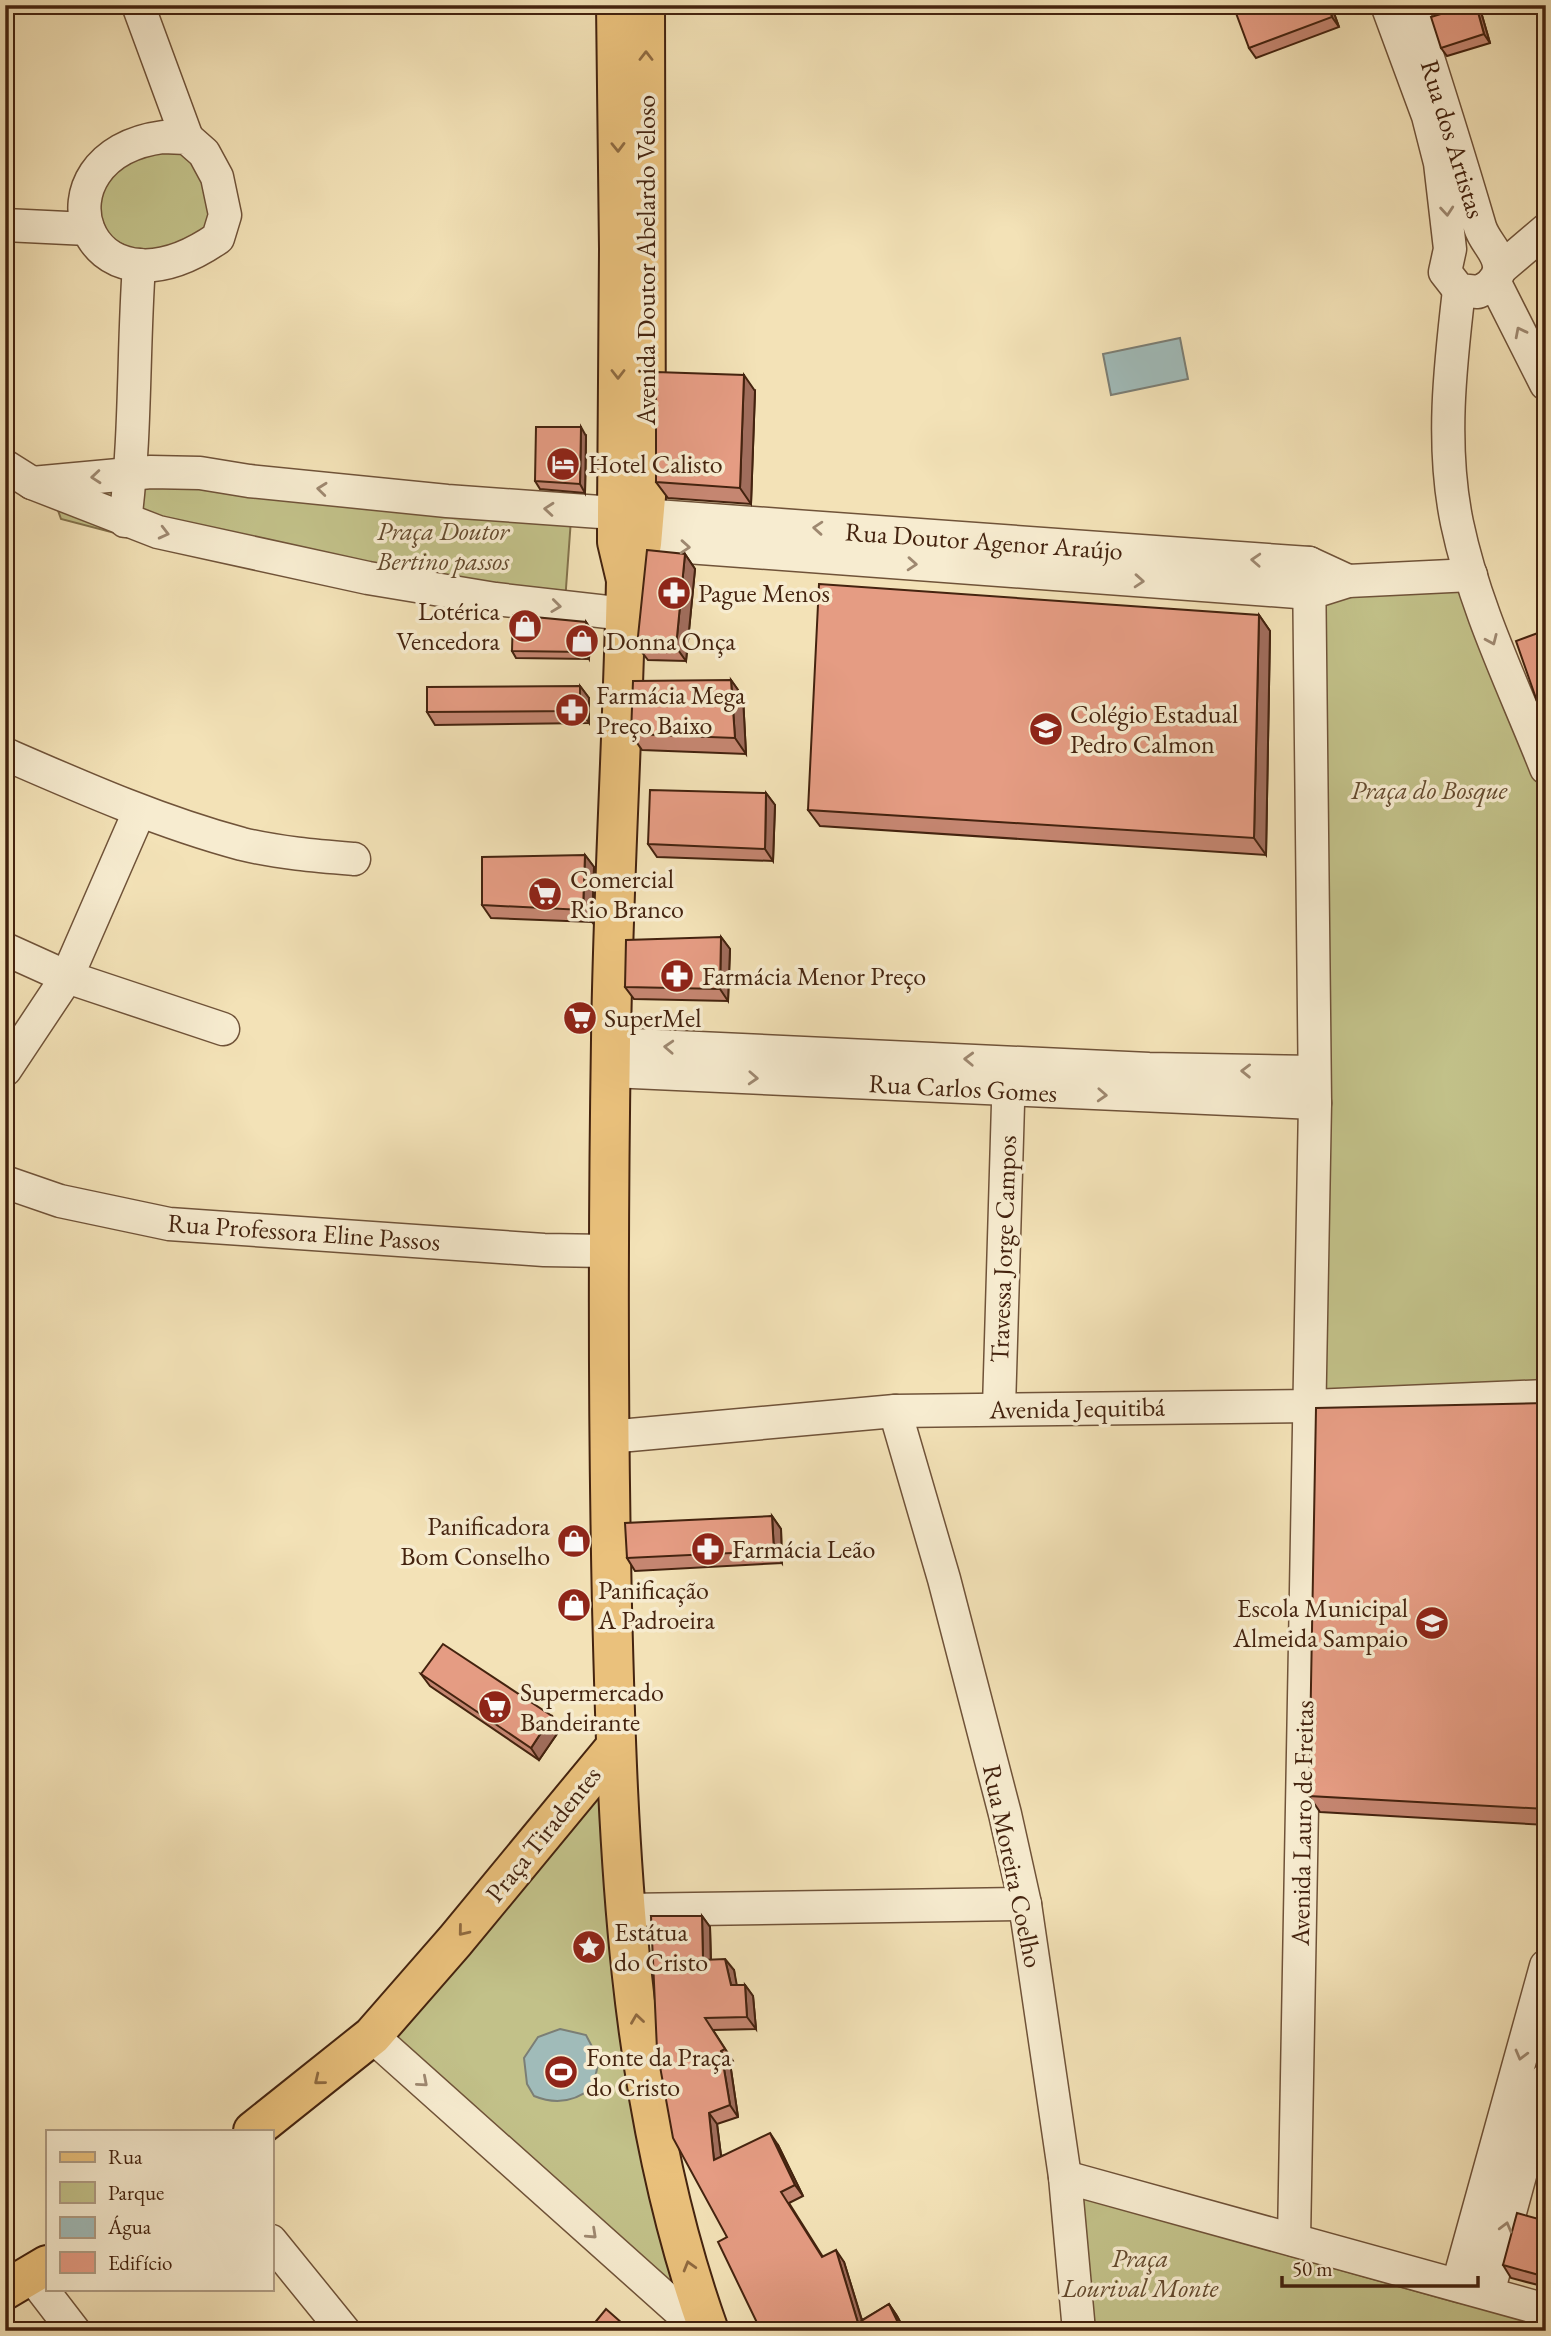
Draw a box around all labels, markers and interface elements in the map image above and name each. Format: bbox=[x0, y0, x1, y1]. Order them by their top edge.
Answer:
one-way arrow bbox=[638, 50, 654, 60]
street label: Rua dos Artistas bbox=[1413, 56, 1493, 222]
street label: Avenida Doutor Abelardo Veloso bbox=[629, 95, 663, 426]
one-way arrow bbox=[610, 142, 625, 153]
one-way arrow bbox=[1439, 206, 1454, 217]
one-way arrow bbox=[1514, 327, 1528, 339]
one-way arrow bbox=[610, 370, 626, 380]
hotel icon: Hotel Calisto bbox=[544, 445, 582, 483]
place label: Hotel Calisto bbox=[588, 447, 723, 481]
one-way arrow bbox=[90, 469, 101, 484]
one-way arrow bbox=[316, 482, 327, 497]
one-way arrow bbox=[543, 502, 554, 517]
park label: Praça Doutor Bertino passos bbox=[376, 514, 510, 578]
street label: Rua Doutor Agenor Araújo bbox=[844, 514, 1124, 568]
one-way arrow bbox=[812, 521, 823, 536]
one-way arrow bbox=[158, 525, 170, 539]
one-way arrow bbox=[680, 540, 691, 555]
one-way arrow bbox=[1251, 552, 1262, 567]
one-way arrow bbox=[907, 556, 918, 571]
one-way arrow bbox=[1134, 573, 1145, 588]
pharmacy icon: Pague Menos bbox=[655, 574, 693, 612]
place label: Pague Menos bbox=[698, 576, 830, 610]
place label: Lotérica Vencedora bbox=[396, 594, 501, 658]
one-way arrow bbox=[551, 598, 562, 613]
shop icon: Lotérica Vencedora bbox=[506, 607, 544, 645]
shop icon: Donna Onça bbox=[563, 622, 601, 660]
place label: Donna Onça bbox=[606, 624, 736, 658]
one-way arrow bbox=[1484, 632, 1498, 645]
place label: Farmácia Mega Preço Baixo bbox=[596, 678, 746, 742]
pharmacy icon: Farmácia Mega Preço Baixo bbox=[553, 691, 591, 729]
place label: Colégio Estadual Pedro Calmon bbox=[1070, 697, 1238, 761]
school or university icon: Colégio Estadual Pedro Calmon bbox=[1027, 710, 1065, 748]
park label: Praça do Bosque bbox=[1351, 773, 1508, 808]
place label: Comercial Rio Branco bbox=[570, 862, 684, 926]
supermarket icon: Comercial Rio Branco bbox=[526, 875, 564, 913]
pharmacy icon: Farmácia Menor Preço bbox=[658, 957, 696, 995]
place label: Farmácia Menor Preço bbox=[702, 959, 926, 993]
supermarket icon: SuperMel bbox=[561, 999, 599, 1037]
place label: SuperMel bbox=[604, 1001, 701, 1035]
one-way arrow bbox=[663, 1039, 674, 1054]
one-way arrow bbox=[964, 1052, 975, 1067]
one-way arrow bbox=[1240, 1063, 1250, 1079]
street label: Rua Carlos Gomes bbox=[868, 1066, 1058, 1110]
one-way arrow bbox=[748, 1070, 759, 1085]
one-way arrow bbox=[1097, 1087, 1108, 1102]
street label: Travessa Jorge Campos bbox=[982, 1135, 1024, 1363]
street label: Rua Professora Eline Passos bbox=[167, 1206, 441, 1258]
street label: Avenida Jequitibá bbox=[988, 1389, 1166, 1427]
place label: Panificadora Bom Conselho bbox=[400, 1509, 551, 1573]
shop icon: Panificadora Bom Conselho bbox=[555, 1522, 593, 1560]
pharmacy icon: Farmácia Leão bbox=[689, 1530, 727, 1568]
place label: Farmácia Leão bbox=[732, 1532, 875, 1566]
place label: Panificação A Padroeira bbox=[597, 1573, 716, 1637]
shop icon: Panificação A Padroeira bbox=[555, 1586, 593, 1624]
place label: Escola Municipal Almeida Sampaio bbox=[1232, 1591, 1408, 1655]
school or university icon: Escola Municipal Almeida Sampaio bbox=[1413, 1604, 1451, 1642]
place label: Supermercado Bandeirante bbox=[520, 1675, 664, 1739]
supermarket icon: Supermercado Bandeirante bbox=[476, 1688, 514, 1726]
street label: Avenida Lauro de Freitas bbox=[1283, 1700, 1321, 1947]
street label: Praça Tiradentes bbox=[478, 1759, 608, 1909]
street label: Rua Moreira Coelho bbox=[975, 1761, 1051, 1971]
place label: Estátua do Cristo bbox=[614, 1915, 708, 1979]
one-way arrow bbox=[459, 1923, 471, 1936]
place icon: Estátua do Cristo bbox=[570, 1928, 608, 1966]
one-way arrow bbox=[630, 2013, 645, 2025]
place label: Fonte da Praça do Cristo bbox=[586, 2040, 732, 2104]
one-way arrow bbox=[1515, 2049, 1529, 2061]
sports icon: Fonte da Praça do Cristo bbox=[542, 2053, 580, 2091]
one-way arrow bbox=[315, 2072, 328, 2084]
one-way arrow bbox=[415, 2073, 428, 2086]
legend bbox=[46, 2130, 273, 2290]
text: Rua bbox=[108, 2143, 143, 2170]
text: Parque bbox=[108, 2179, 164, 2206]
text: Água bbox=[107, 2213, 152, 2240]
one-way arrow bbox=[1498, 2221, 1512, 2233]
one-way arrow bbox=[584, 2226, 597, 2238]
park label: Praça Lourival Monte bbox=[1061, 2241, 1219, 2305]
scale bar bbox=[1282, 2245, 1478, 2289]
text: Edifício bbox=[108, 2249, 172, 2276]
text: 50 m bbox=[1292, 2255, 1333, 2282]
one-way arrow bbox=[682, 2260, 697, 2272]

